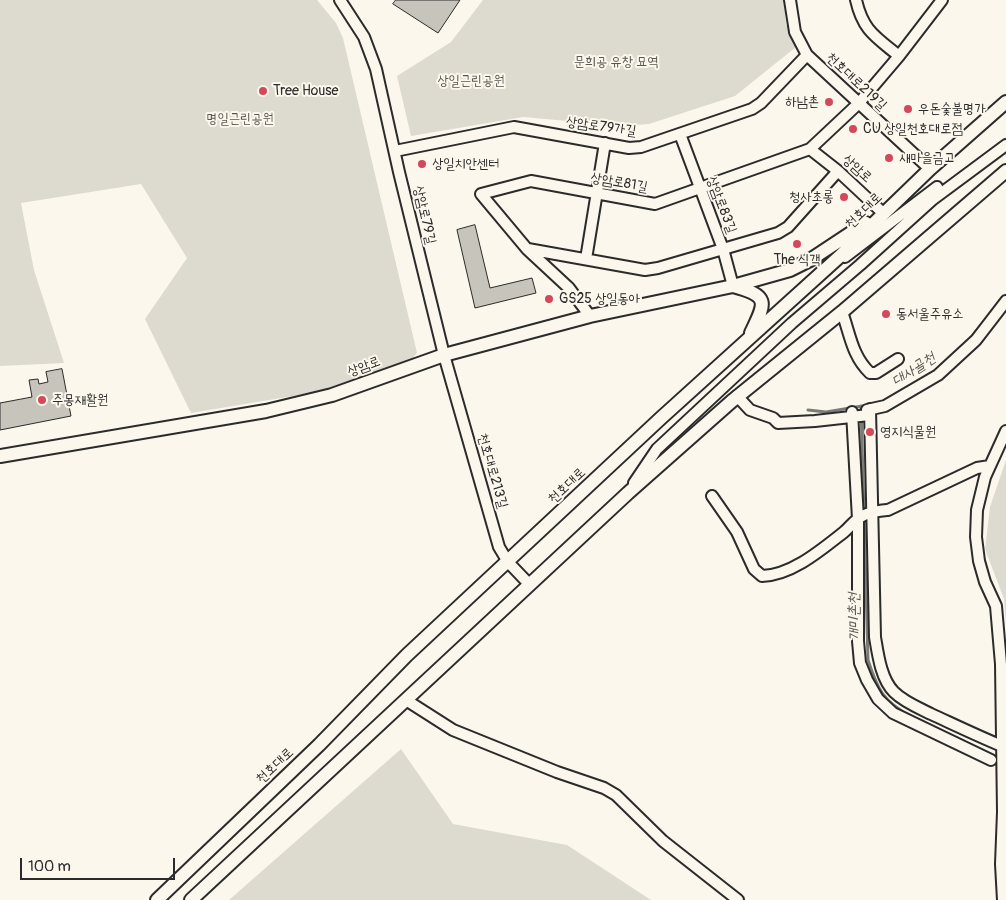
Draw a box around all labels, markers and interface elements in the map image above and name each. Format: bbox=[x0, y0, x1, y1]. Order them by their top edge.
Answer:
street label: 천호대로219길 bbox=[822, 50, 890, 114]
park label: 문희공 유창 묘역 bbox=[574, 54, 658, 70]
park label: 상일근린공원 bbox=[437, 73, 505, 89]
place label: Tree House bbox=[273, 83, 338, 99]
marker: Tree House bbox=[257, 85, 269, 97]
place label: 하남촌 bbox=[785, 94, 819, 110]
marker: 하남촌 bbox=[823, 96, 835, 108]
place label: 우돈숯불명가 bbox=[918, 101, 986, 117]
marker: 우돈숯불명가 bbox=[902, 103, 914, 115]
park label: 명일근린공원 bbox=[206, 111, 274, 127]
street label: 상암로79가길 bbox=[565, 114, 637, 140]
place label: CU 상일천호대로점 bbox=[863, 121, 963, 137]
marker: CU 상일천호대로점 bbox=[847, 123, 859, 135]
place label: 새마을금고 bbox=[899, 150, 955, 166]
street label: 상암로 bbox=[839, 151, 875, 187]
marker: 새마을금고 bbox=[883, 152, 895, 164]
place label: 상일치안센터 bbox=[432, 156, 500, 172]
marker: 상일치안센터 bbox=[416, 158, 428, 170]
street label: 상암로81길 bbox=[589, 170, 649, 196]
street label: 상암로83길 bbox=[702, 174, 740, 236]
street label: 상암로79길 bbox=[409, 184, 439, 246]
place label: 청사초롱 bbox=[789, 189, 834, 205]
street label: 천호대로 bbox=[842, 189, 886, 233]
marker: 청사초롱 bbox=[838, 191, 850, 203]
marker: The 식객 bbox=[791, 238, 803, 250]
place label: The 식객 bbox=[774, 252, 820, 268]
place label: GS25 상일동아 bbox=[559, 291, 640, 307]
marker: GS25 상일동아 bbox=[543, 293, 555, 305]
place label: 동서울주유소 bbox=[896, 306, 964, 322]
marker: 동서울주유소 bbox=[880, 308, 892, 320]
water label: 대사골천 bbox=[889, 349, 939, 391]
street label: 상암로 bbox=[345, 353, 383, 381]
place label: 주몽재활원 bbox=[52, 392, 108, 408]
marker: 주몽재활원 bbox=[36, 394, 48, 406]
place label: 영지식물원 bbox=[880, 424, 936, 440]
marker: 영지식물원 bbox=[864, 426, 876, 438]
street label: 천호대로213길 bbox=[473, 431, 511, 511]
street label: 천호대로 bbox=[545, 464, 589, 508]
water label: 개미촌천 bbox=[846, 593, 864, 641]
street label: 천호대로 bbox=[253, 744, 297, 788]
scale bar bbox=[22, 848, 178, 880]
text: 100 m bbox=[28, 857, 71, 876]

